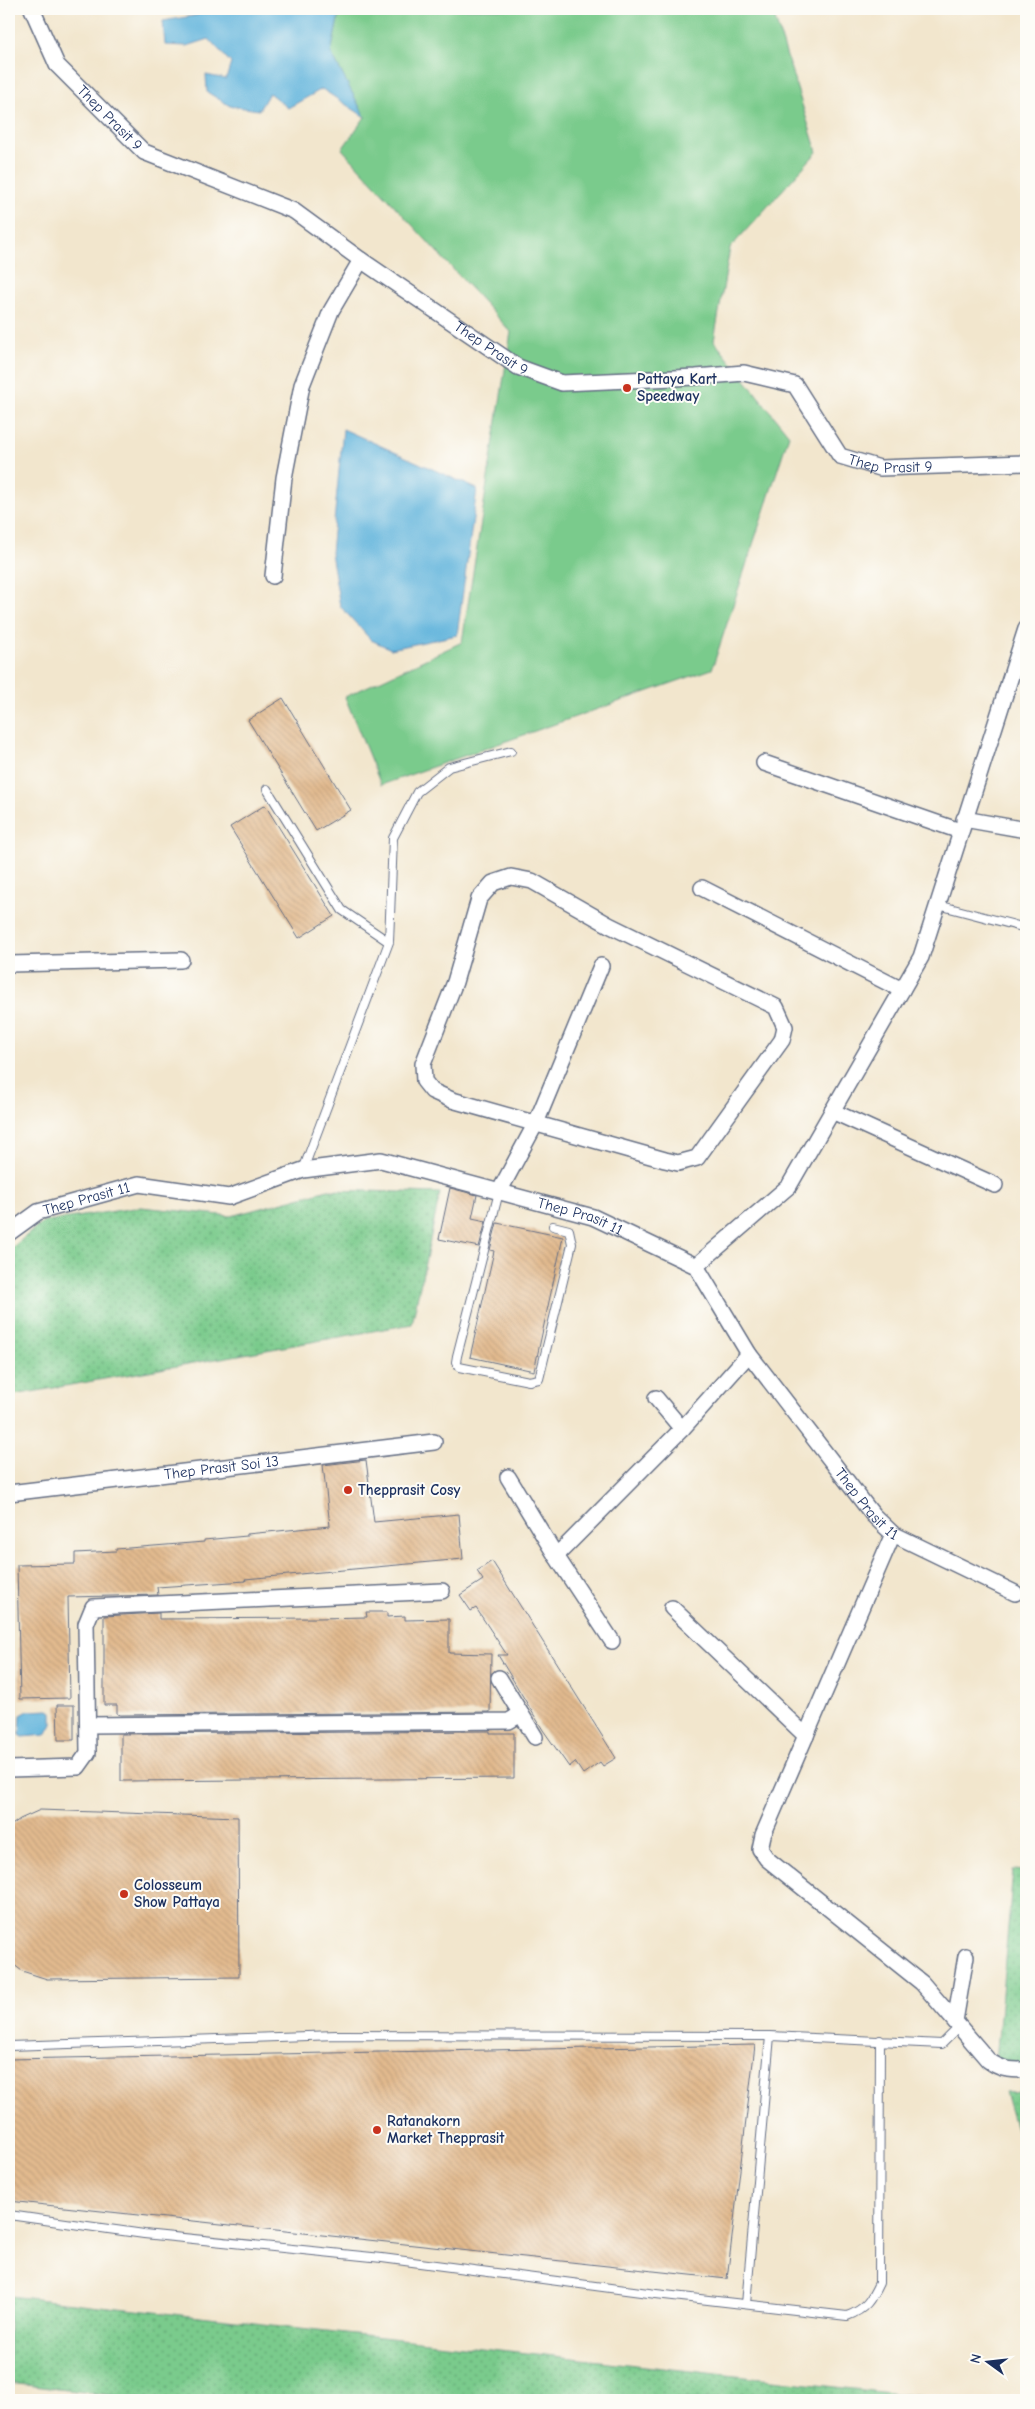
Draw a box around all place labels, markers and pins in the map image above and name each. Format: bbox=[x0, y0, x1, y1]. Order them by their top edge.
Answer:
place label: Pattaya Kart Speedway bbox=[637, 370, 718, 405]
marker: Pattaya Kart Speedway bbox=[621, 382, 633, 394]
place label: Thepprasit Cosy bbox=[358, 1481, 460, 1499]
marker: Thepprasit Cosy bbox=[342, 1484, 354, 1496]
place label: Colosseum Show Pattaya bbox=[134, 1876, 220, 1911]
marker: Colosseum Show Pattaya bbox=[118, 1888, 130, 1900]
place label: Ratanakorn Market Thepprasit bbox=[387, 2112, 505, 2147]
marker: Ratanakorn Market Thepprasit bbox=[371, 2124, 383, 2136]

